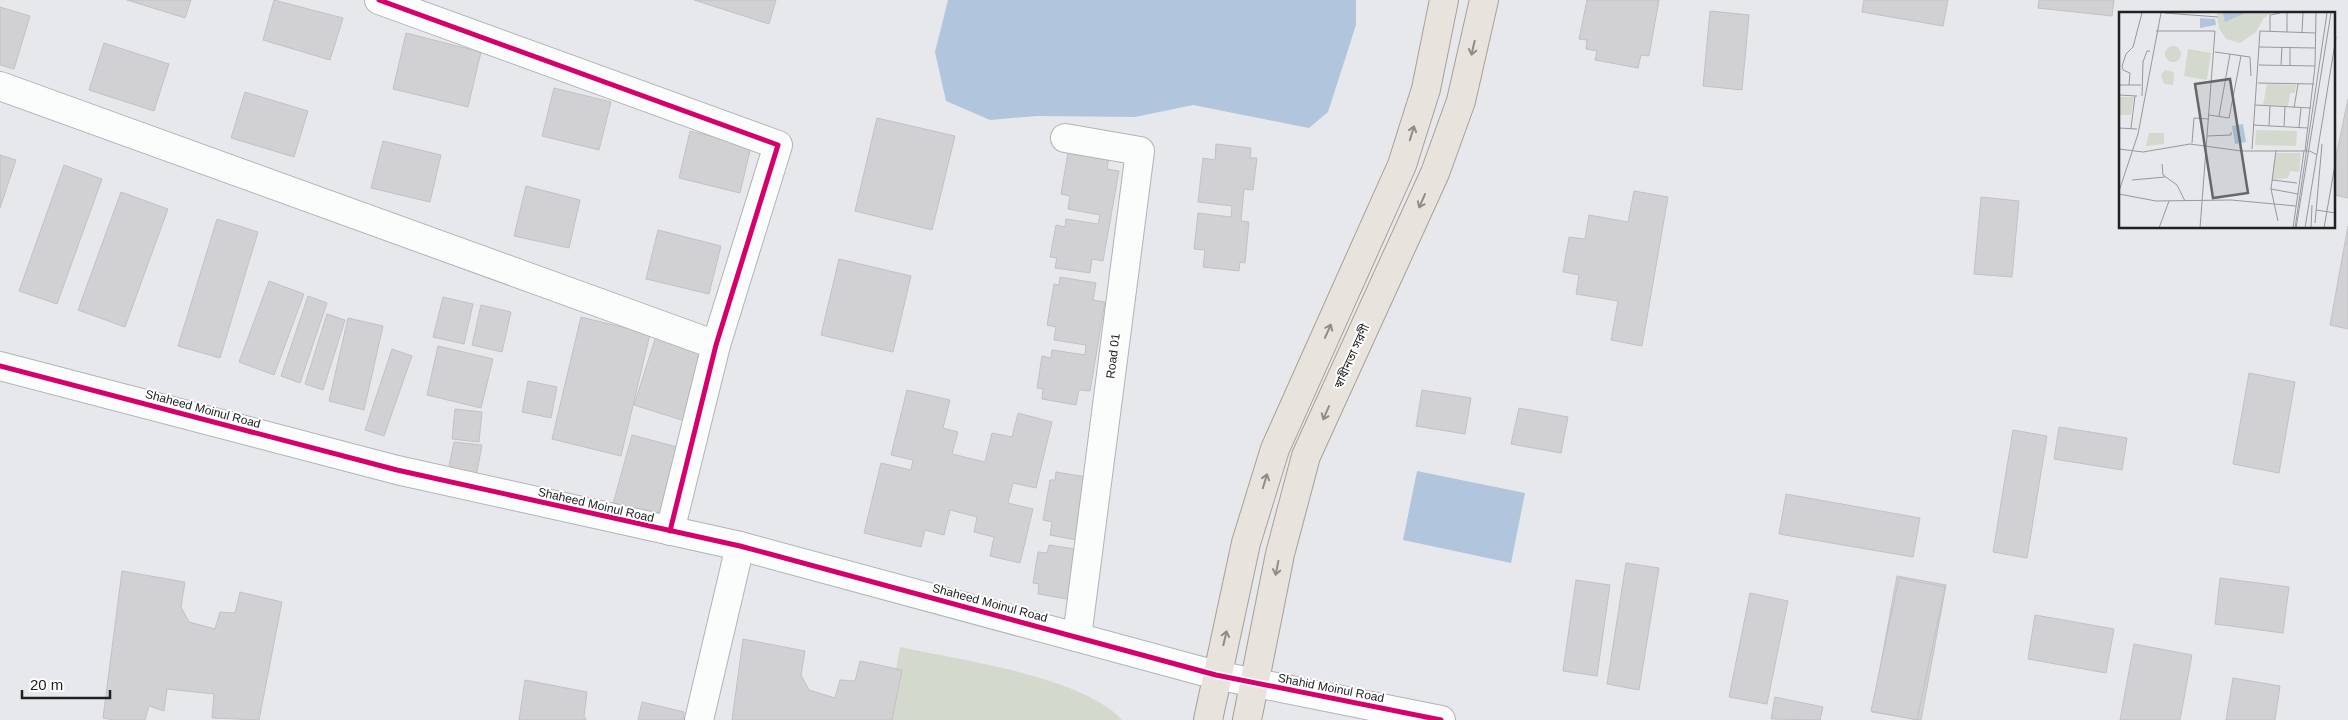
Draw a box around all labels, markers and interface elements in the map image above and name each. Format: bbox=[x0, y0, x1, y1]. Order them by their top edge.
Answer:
inset map bbox=[2119, 12, 2336, 229]
one-way arrow bbox=[1468, 39, 1477, 55]
one-way arrow bbox=[1408, 126, 1418, 142]
one-way arrow bbox=[1416, 193, 1426, 208]
street label: স্বাধীনতা সরণী bbox=[1330, 321, 1373, 391]
one-way arrow bbox=[1323, 324, 1333, 339]
street label: Road 01 bbox=[1103, 332, 1123, 379]
street label: Shaheed Moinul Road bbox=[144, 387, 262, 431]
one-way arrow bbox=[1320, 405, 1330, 420]
one-way arrow bbox=[1261, 473, 1271, 489]
street label: Shaheed Moinul Road bbox=[537, 485, 655, 525]
one-way arrow bbox=[1272, 559, 1282, 575]
street label: Shaheed Moinul Road bbox=[931, 581, 1049, 625]
one-way arrow bbox=[1221, 630, 1230, 646]
scale bar bbox=[22, 668, 110, 700]
street label: Shahid Moinul Road bbox=[1277, 671, 1385, 705]
text: 20 m bbox=[30, 676, 63, 693]

